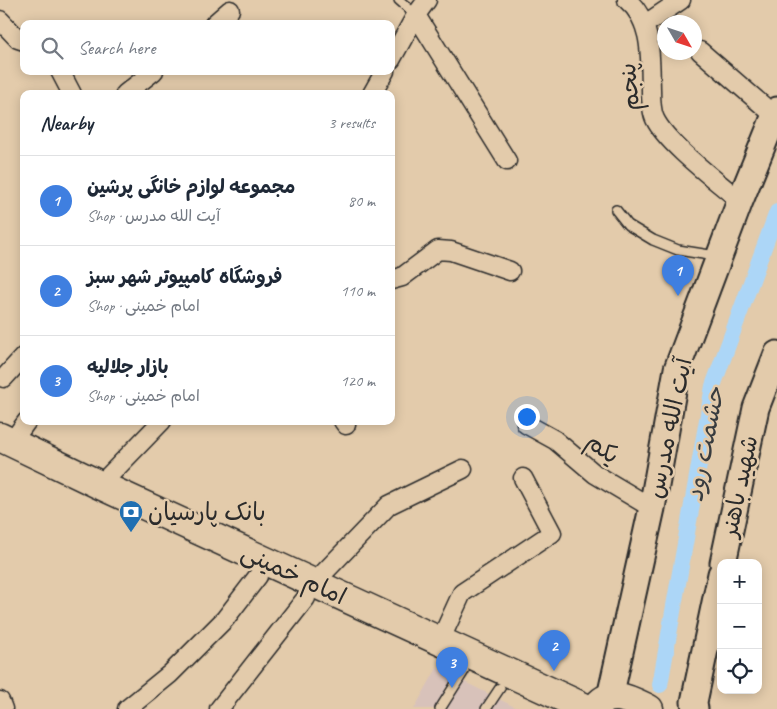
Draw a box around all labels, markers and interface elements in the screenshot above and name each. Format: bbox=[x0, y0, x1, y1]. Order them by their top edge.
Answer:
north arrow bbox=[657, 15, 702, 60]
search box bbox=[20, 20, 395, 75]
icon: search bbox=[38, 34, 66, 62]
text: Search here bbox=[78, 36, 155, 60]
street label: پنجم bbox=[612, 61, 649, 112]
text: Nearby bbox=[40, 110, 93, 136]
text: 3 results bbox=[328, 113, 375, 133]
text: مجموعه لوازم خانگی پرشین bbox=[87, 175, 295, 199]
text: 1 bbox=[52, 191, 60, 211]
text: 80 m bbox=[348, 191, 375, 211]
text: Shop · آیت الله مدرس bbox=[87, 206, 220, 226]
pin: 1 bbox=[662, 255, 694, 296]
text: فروشگاه کامپیوتر شهر سبز bbox=[87, 265, 282, 289]
text: 2 bbox=[52, 281, 60, 301]
text: 110 m bbox=[341, 281, 375, 301]
text: Shop · امام خمینی bbox=[87, 296, 200, 316]
street label: آیت الله مدرس bbox=[639, 354, 699, 501]
text: بازار جلالیه bbox=[87, 355, 168, 379]
text: 3 bbox=[52, 371, 60, 391]
text: 120 m bbox=[341, 371, 375, 391]
water label: حشمت رود bbox=[678, 383, 732, 504]
text: Shop · امام خمینی bbox=[87, 386, 200, 406]
your location bbox=[514, 404, 540, 430]
street label: یکم bbox=[579, 426, 626, 473]
street label: شهید باهنر bbox=[713, 433, 764, 541]
place label: بانک پارسیان bbox=[148, 497, 266, 527]
bank icon: بانک پارسیان bbox=[118, 499, 144, 533]
street label: امام خمینی bbox=[235, 537, 351, 614]
map controls bbox=[717, 559, 762, 694]
button: + bbox=[717, 559, 762, 604]
button: − bbox=[717, 604, 762, 649]
pin: 2 bbox=[538, 630, 570, 671]
pin: 3 bbox=[436, 647, 468, 688]
button: locate bbox=[717, 649, 762, 694]

